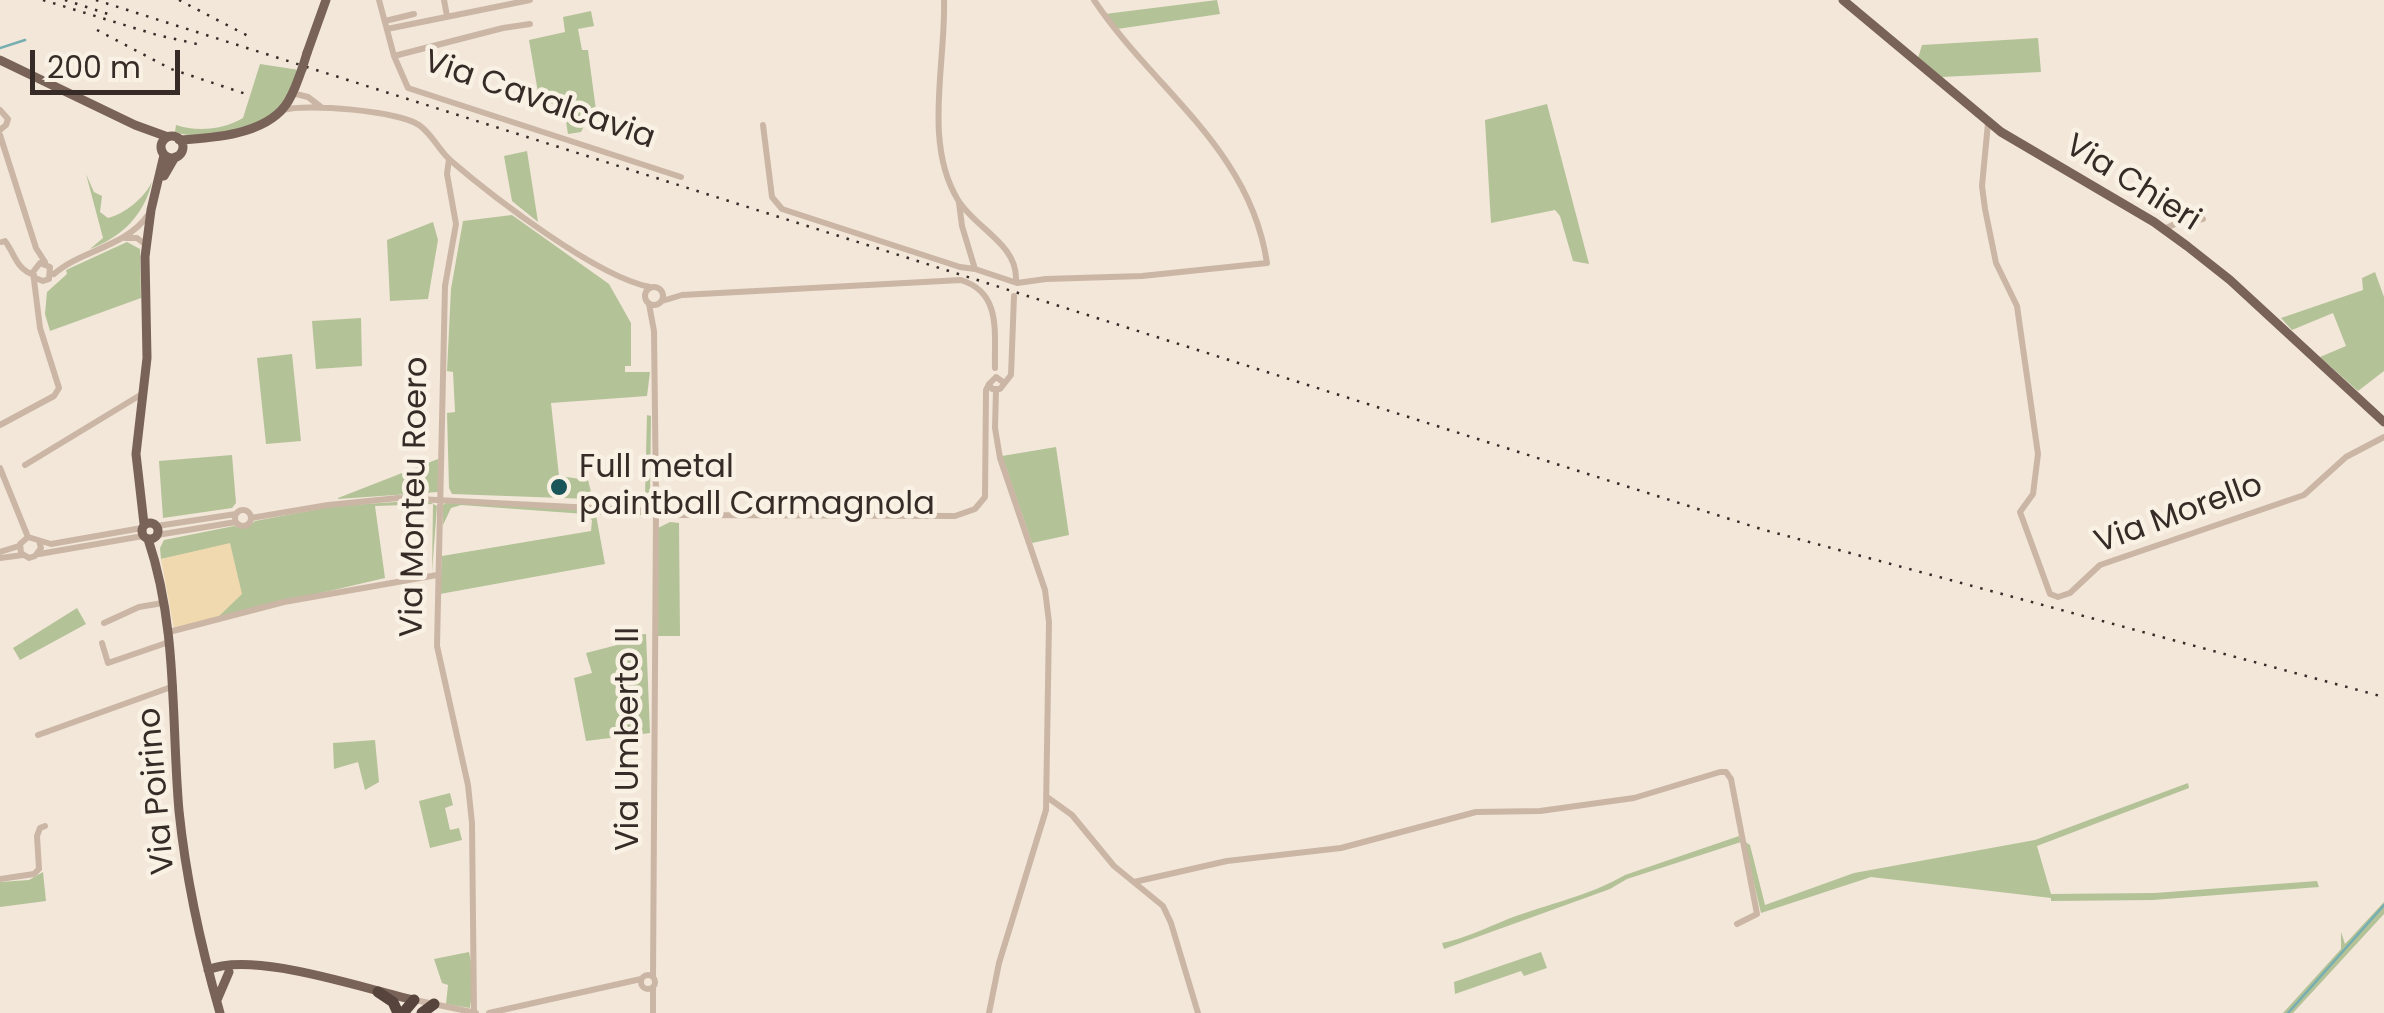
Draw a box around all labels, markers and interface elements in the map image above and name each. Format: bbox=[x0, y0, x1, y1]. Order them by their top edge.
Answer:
scale bar bbox=[35, 30, 185, 92]
street label: Via Cavalcavia bbox=[418, 43, 660, 159]
text: 200 m bbox=[47, 46, 141, 89]
street label: Via Chieri bbox=[2057, 127, 2207, 241]
street label: Via Monteu Roero bbox=[394, 356, 438, 638]
place label: Full metal paintball Carmagnola bbox=[579, 450, 935, 525]
street label: Via Morello bbox=[2090, 467, 2268, 563]
marker: Full metal paintball Carmagnola bbox=[548, 476, 570, 498]
street label: Via Umberto II bbox=[611, 627, 649, 851]
street label: Via Poirino bbox=[132, 706, 184, 876]

